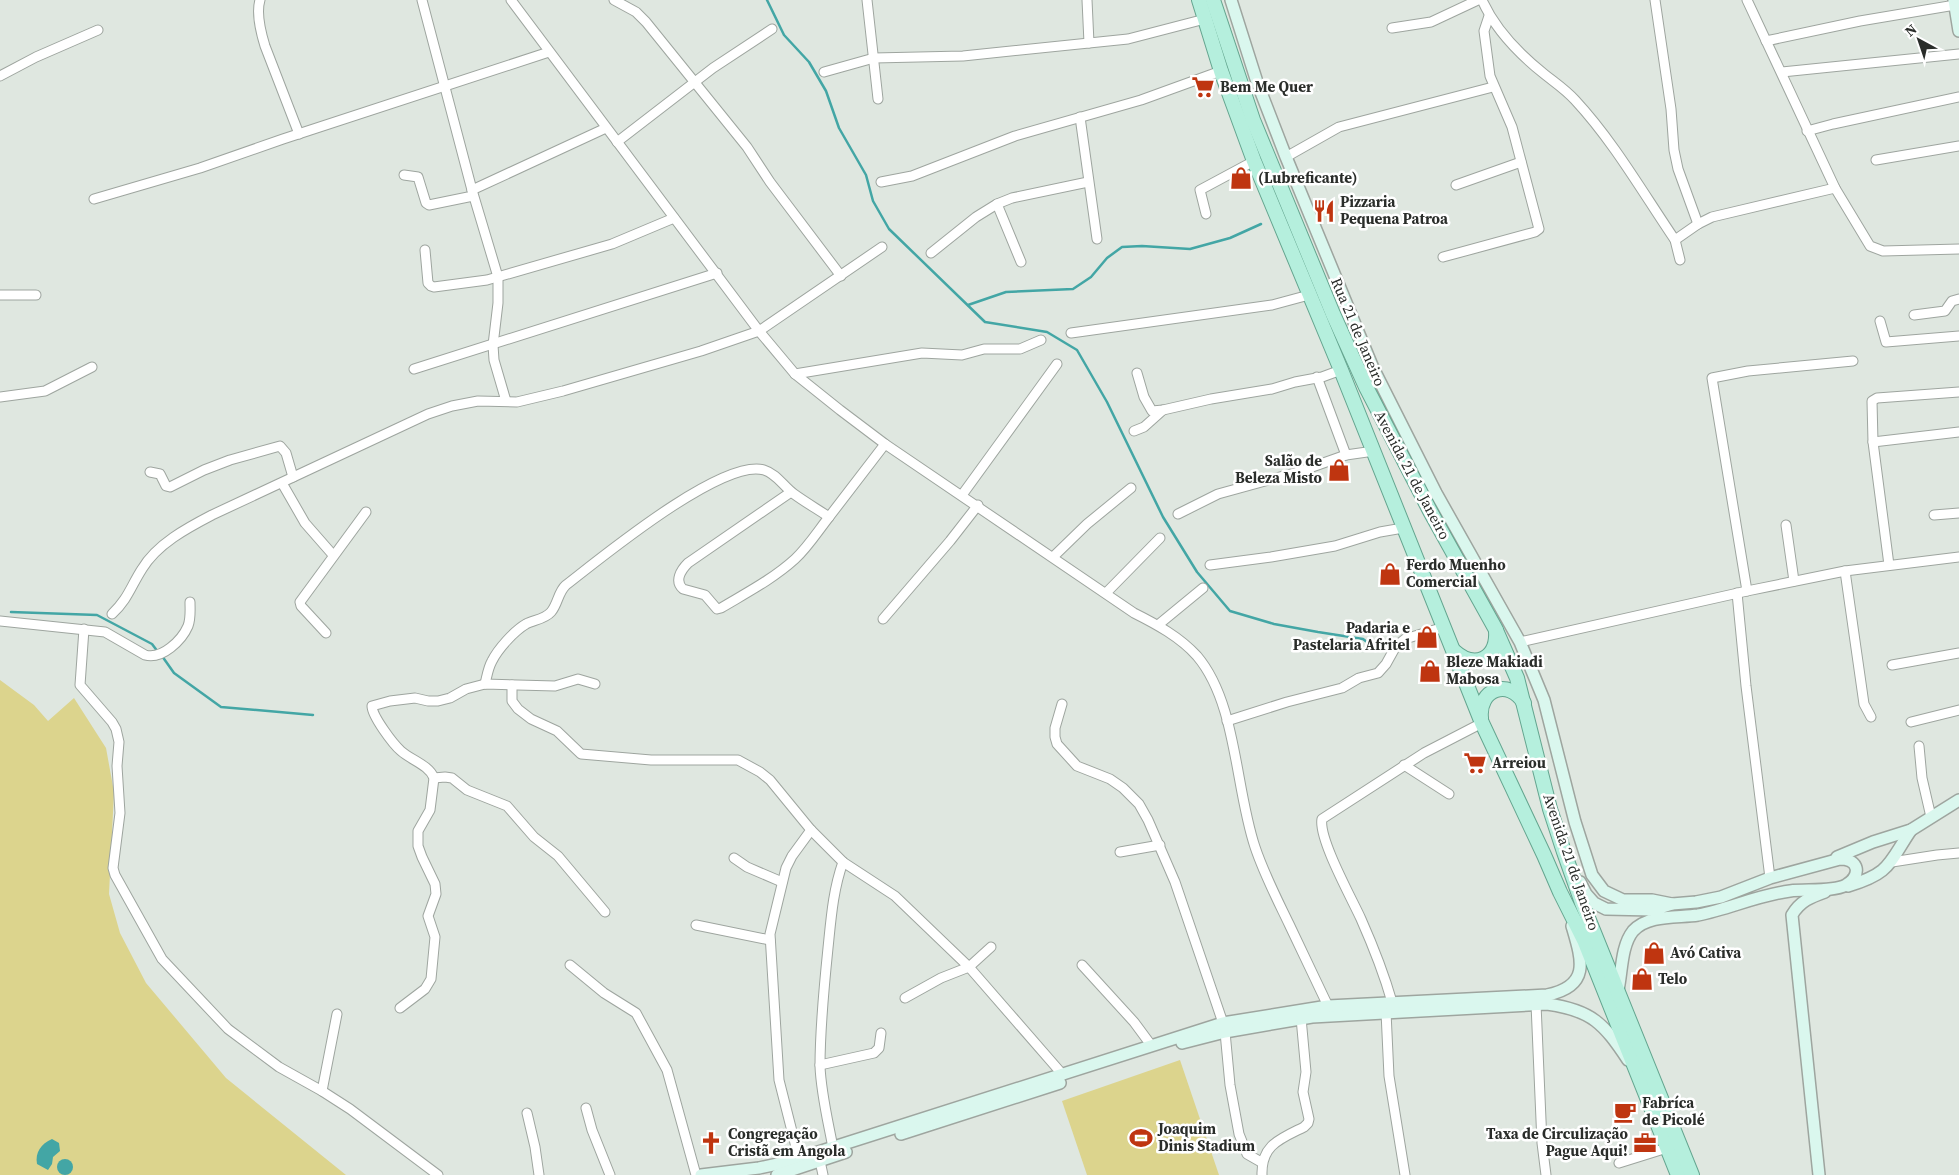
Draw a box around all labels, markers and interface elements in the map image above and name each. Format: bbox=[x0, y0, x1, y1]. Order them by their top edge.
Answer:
north arrow bbox=[1894, 15, 1944, 65]
text: N bbox=[1900, 19, 1921, 41]
supermarket icon: Bem Me Quer bbox=[1190, 74, 1216, 100]
place label: Bem Me Quer bbox=[1220, 76, 1313, 97]
shop icon: (Lubreficante) bbox=[1228, 165, 1254, 191]
place label: (Lubreficante) bbox=[1258, 167, 1357, 188]
place label: Pizzaria Pequena Patroa bbox=[1340, 191, 1449, 229]
restaurant icon: Pizzaria Pequena Patroa bbox=[1311, 198, 1337, 224]
street label: Rua 21 de Janeiro bbox=[1326, 274, 1391, 389]
street label: Avenida 21 de Janeiro bbox=[1369, 406, 1455, 543]
place label: Salão de Beleza Misto bbox=[1235, 450, 1323, 488]
shop icon: Salão de Beleza Misto bbox=[1326, 457, 1352, 483]
place label: Ferdo Muenho Comercial bbox=[1406, 554, 1506, 592]
shop icon: Ferdo Muenho Comercial bbox=[1377, 561, 1403, 587]
place label: Padaria e Pastelaria Afritel bbox=[1293, 617, 1410, 655]
shop icon: Padaria e Pastelaria Afritel bbox=[1414, 624, 1440, 650]
place label: Bleze Makiadi Mabosa bbox=[1446, 651, 1543, 689]
shop icon: Bleze Makiadi Mabosa bbox=[1417, 658, 1443, 684]
supermarket icon: Arreiou bbox=[1462, 750, 1488, 776]
place label: Arreiou bbox=[1492, 752, 1546, 773]
street label: Avenida 21 de Janeiro bbox=[1538, 791, 1605, 933]
shop icon: Avó Cativa bbox=[1641, 940, 1667, 966]
place label: Avó Cativa bbox=[1670, 942, 1742, 963]
shop icon: Telo bbox=[1629, 966, 1655, 992]
place label: Telo bbox=[1658, 968, 1688, 989]
place label: Fabríca de Picolé bbox=[1642, 1092, 1705, 1130]
cafe icon: Fabríca de Picolé bbox=[1612, 1099, 1638, 1125]
place label: Joaquim Dinis Stadium bbox=[1157, 1118, 1255, 1156]
place label: Congregação Cristã em Angola bbox=[728, 1123, 846, 1161]
place label: Taxa de Circulização Pague Aqui! bbox=[1486, 1123, 1629, 1161]
sports icon: Joaquim Dinis Stadium bbox=[1128, 1125, 1154, 1151]
church icon: Congregação Cristã em Angola bbox=[698, 1130, 724, 1156]
office icon: Taxa de Circulização Pague Aqui! bbox=[1632, 1130, 1658, 1156]

